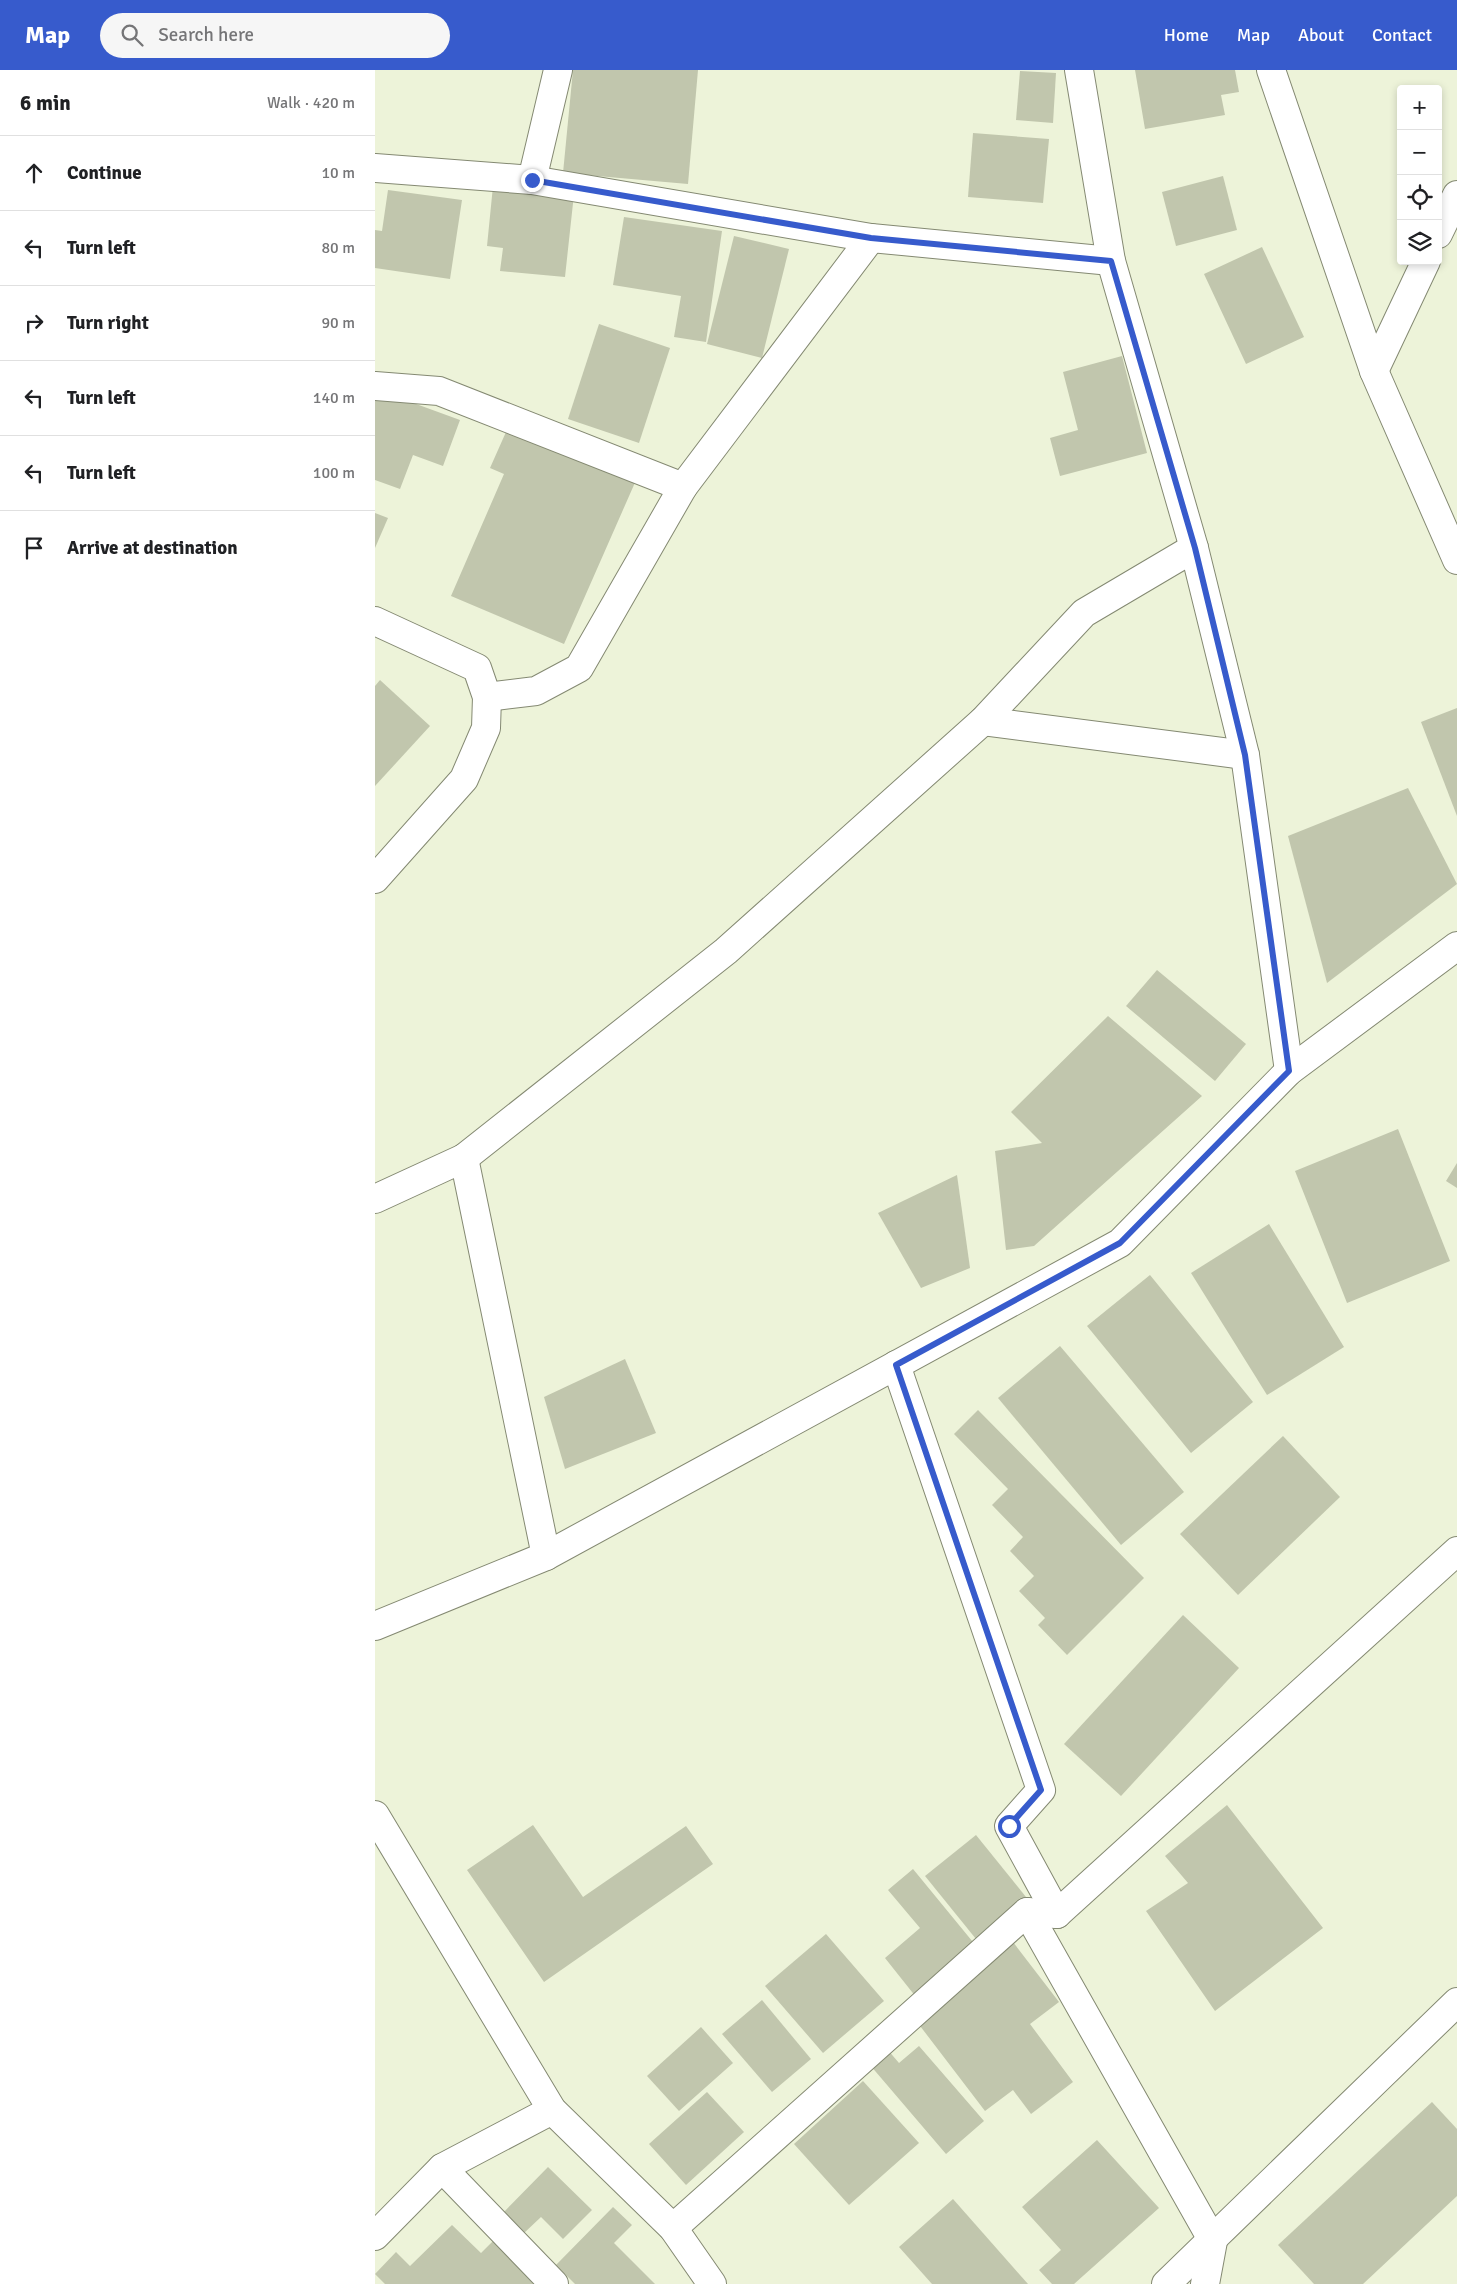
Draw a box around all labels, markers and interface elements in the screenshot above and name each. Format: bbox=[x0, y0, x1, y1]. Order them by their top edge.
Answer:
search box bbox=[100, 13, 450, 58]
text: Map bbox=[25, 20, 70, 50]
icon: search bbox=[118, 21, 146, 49]
text: Search here bbox=[158, 23, 254, 47]
text: Home bbox=[1164, 24, 1209, 46]
text: Map bbox=[1237, 24, 1270, 46]
text: About bbox=[1298, 24, 1344, 46]
text: Contact bbox=[1372, 24, 1432, 46]
map controls bbox=[1397, 85, 1442, 265]
button: + bbox=[1397, 85, 1442, 130]
text: 6 min bbox=[20, 90, 71, 116]
text: Walk · 420 m bbox=[267, 93, 355, 113]
button: − bbox=[1397, 130, 1442, 175]
icon: ahead bbox=[20, 159, 48, 187]
text: Continue bbox=[67, 161, 142, 185]
text: 10 m bbox=[321, 163, 355, 183]
route end bbox=[521, 169, 544, 192]
button: locate bbox=[1397, 175, 1442, 220]
button: layers bbox=[1397, 220, 1442, 265]
icon: left bbox=[20, 234, 48, 262]
text: Turn left bbox=[67, 236, 136, 260]
text: 80 m bbox=[321, 238, 355, 258]
icon: right bbox=[20, 309, 48, 337]
text: Turn right bbox=[67, 311, 149, 335]
text: 90 m bbox=[321, 313, 355, 333]
icon: left bbox=[20, 384, 48, 412]
text: Turn left bbox=[67, 386, 136, 410]
text: 140 m bbox=[313, 388, 355, 408]
icon: left bbox=[20, 459, 48, 487]
text: Turn left bbox=[67, 461, 136, 485]
text: 100 m bbox=[313, 463, 355, 483]
icon: arrive bbox=[20, 534, 48, 562]
text: Arrive at destination bbox=[67, 536, 238, 560]
route start bbox=[998, 1815, 1021, 1838]

